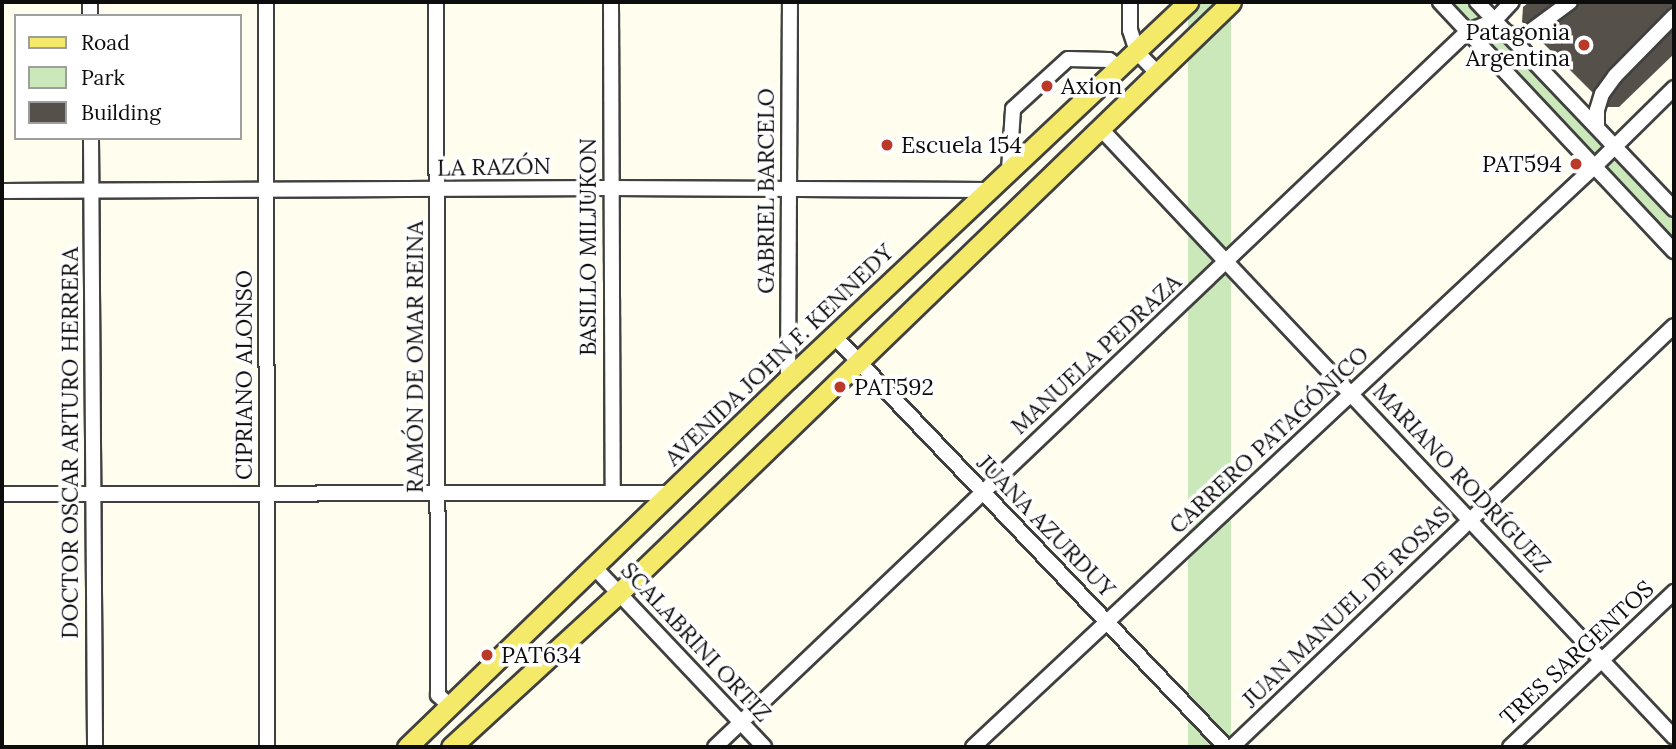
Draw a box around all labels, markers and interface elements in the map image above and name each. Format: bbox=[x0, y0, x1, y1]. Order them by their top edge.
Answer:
legend bbox=[14, 14, 242, 140]
place label: Patagonia Argentina bbox=[1465, 18, 1570, 72]
text: Road bbox=[81, 29, 130, 56]
marker: Patagonia Argentina bbox=[1576, 37, 1592, 53]
text: Park bbox=[81, 64, 125, 91]
place label: Axion bbox=[1061, 72, 1122, 100]
marker: Axion bbox=[1039, 78, 1055, 94]
street label: GABRIEL BARCELO bbox=[752, 88, 780, 294]
text: Building bbox=[81, 99, 161, 126]
place label: Escuela 154 bbox=[901, 131, 1022, 159]
marker: Escuela 154 bbox=[879, 137, 895, 153]
street label: BASILLO MILJUKON bbox=[574, 138, 602, 356]
place label: PAT594 bbox=[1482, 150, 1562, 178]
street label: LA RAZÓN bbox=[437, 152, 551, 182]
marker: PAT594 bbox=[1568, 156, 1584, 172]
street label: RAMÓN DE OMAR REINA bbox=[401, 221, 429, 493]
street label: AVENIDA JOHN F. KENNEDY bbox=[659, 238, 899, 472]
street label: DOCTOR OSCAR ARTURO HERRERA bbox=[56, 247, 84, 639]
street label: MANUELA PEDRAZA bbox=[1005, 268, 1187, 440]
street label: CIPRIANO ALONSO bbox=[230, 270, 258, 480]
street label: CARRERO PATAGÓNICO bbox=[1164, 340, 1374, 540]
place label: PAT592 bbox=[854, 373, 934, 401]
street label: MARIANO RODRÍGUEZ bbox=[1367, 378, 1557, 578]
marker: PAT592 bbox=[832, 379, 848, 395]
street label: JUANA AZURDUY bbox=[971, 449, 1121, 603]
street label: JUAN MANUEL DE ROSAS bbox=[1237, 501, 1455, 713]
street label: SCALABRINI ORTIZ bbox=[615, 557, 777, 727]
street label: TRES SARGENTOS bbox=[1495, 575, 1659, 731]
place label: PAT634 bbox=[501, 641, 581, 669]
marker: PAT634 bbox=[479, 647, 495, 663]

